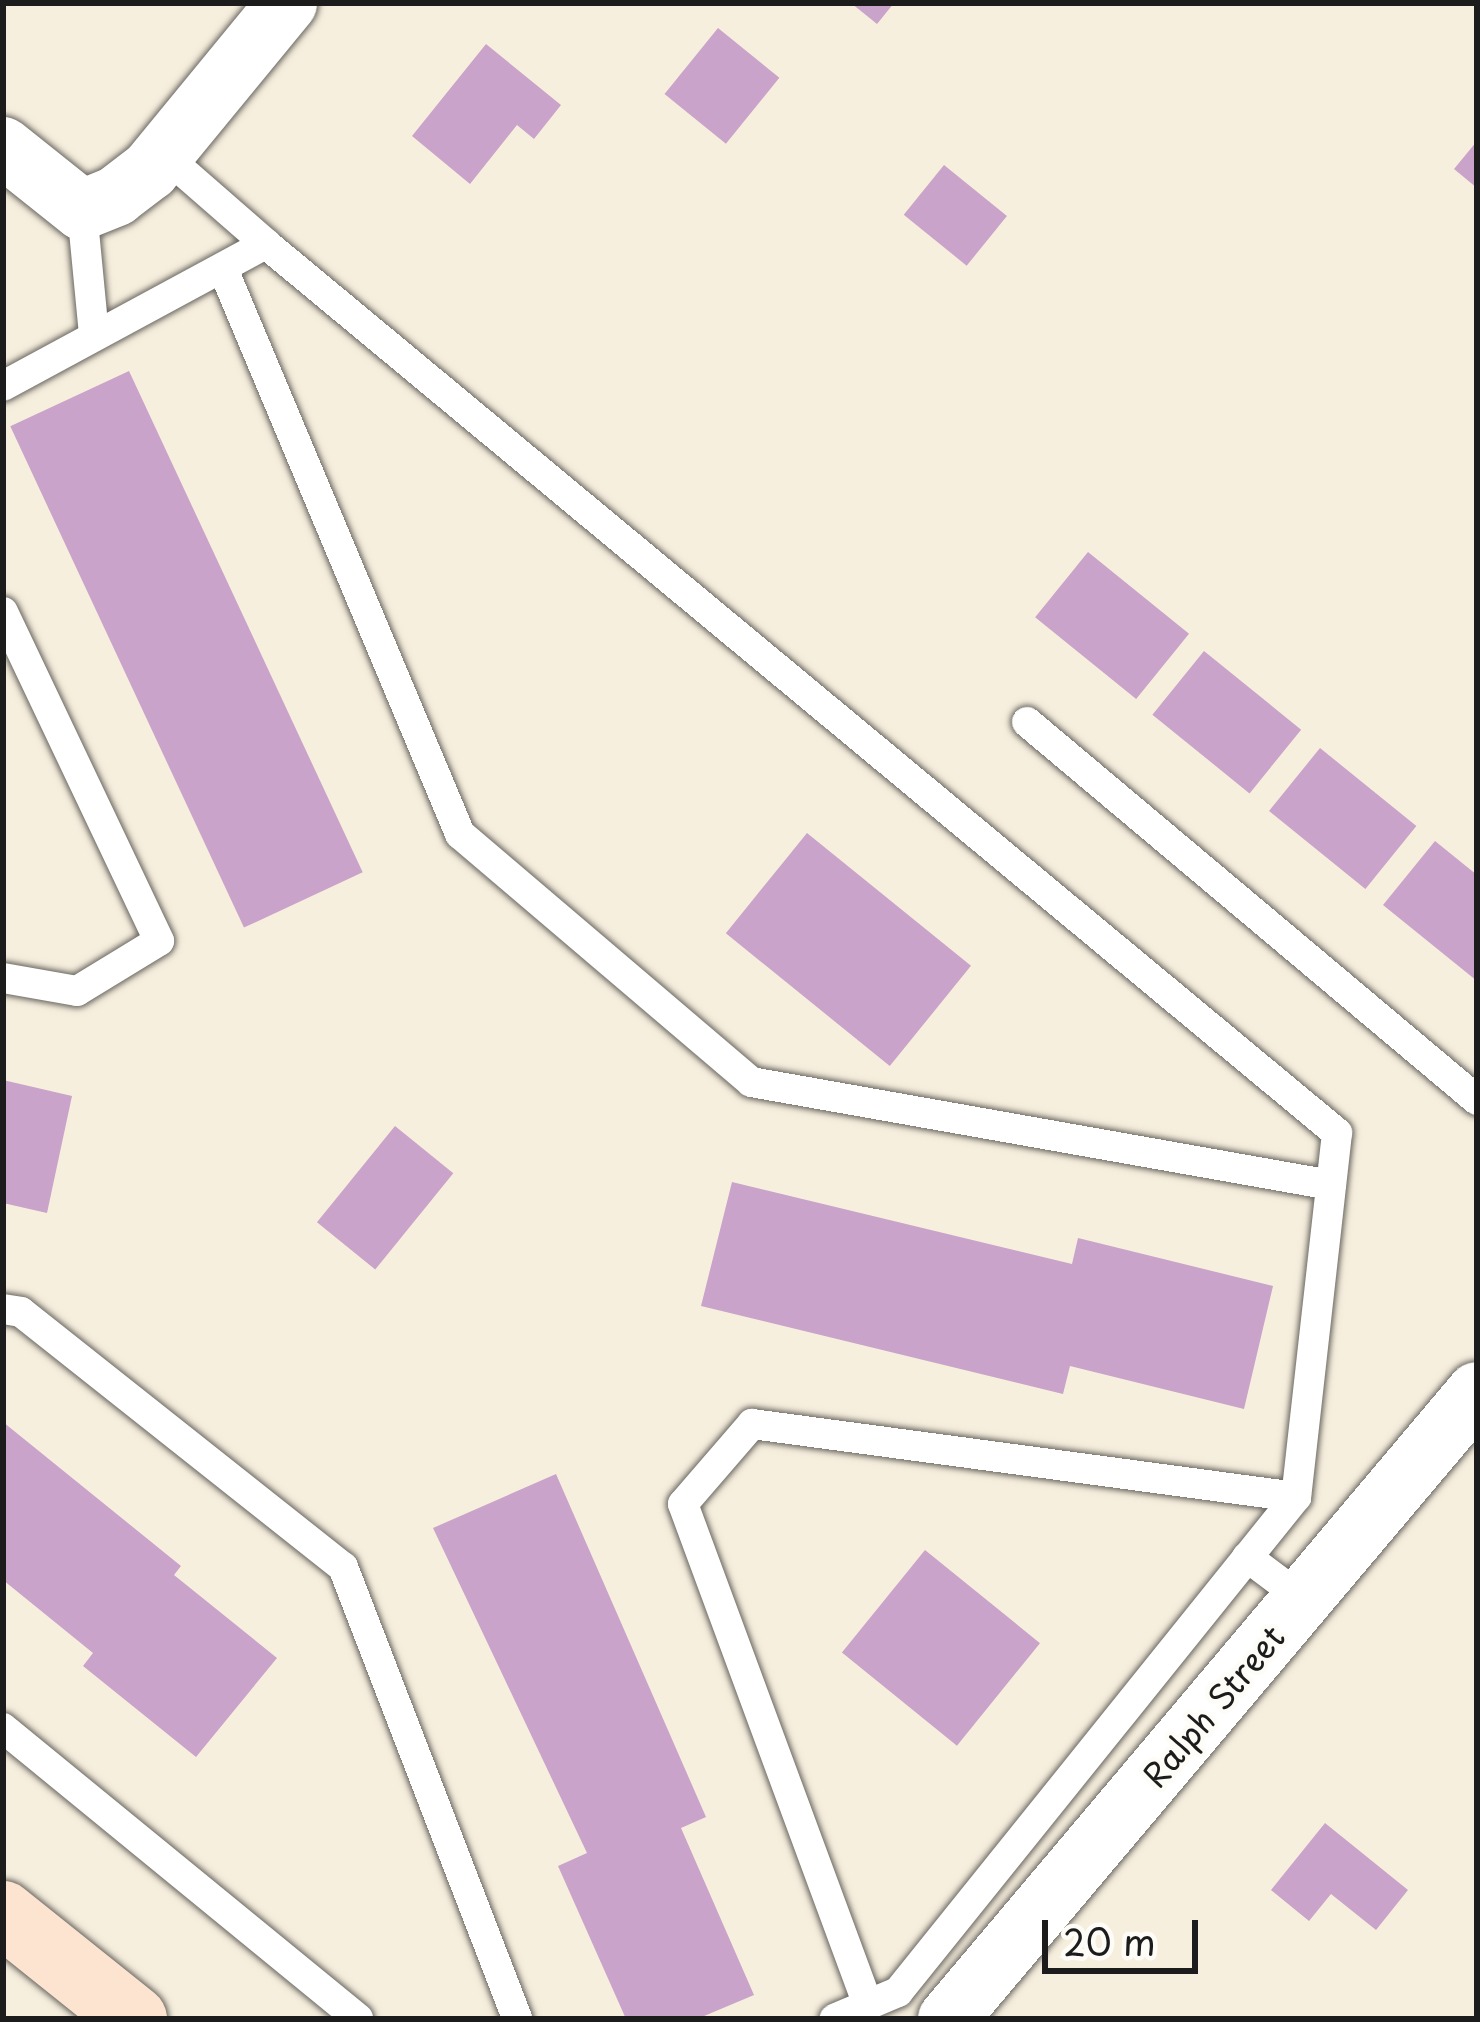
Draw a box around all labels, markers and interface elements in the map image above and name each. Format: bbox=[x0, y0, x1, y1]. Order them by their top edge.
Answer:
street label: Ralph Street bbox=[1133, 1616, 1293, 1796]
scale bar bbox=[1048, 1896, 1204, 1970]
text: 20 m bbox=[1063, 1914, 1156, 1968]

